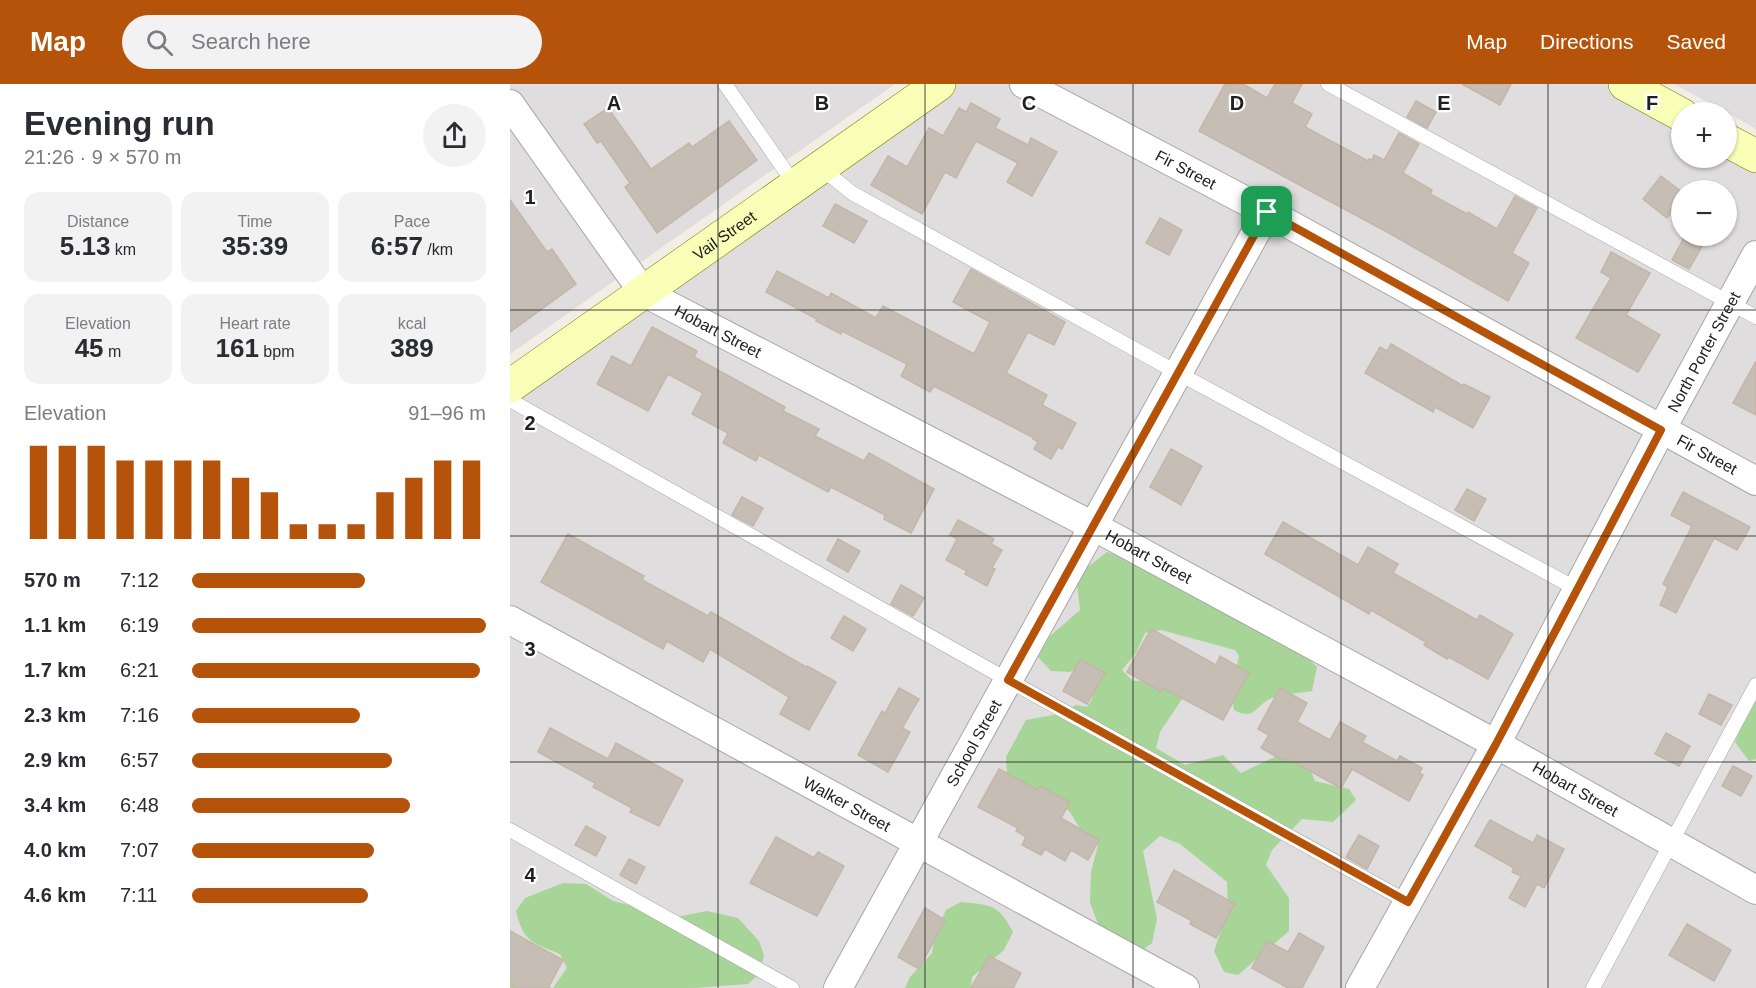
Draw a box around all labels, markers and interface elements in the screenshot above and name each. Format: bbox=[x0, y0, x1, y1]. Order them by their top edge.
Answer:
search box bbox=[122, 15, 542, 69]
text: Map bbox=[30, 26, 86, 57]
icon: search bbox=[143, 26, 176, 59]
text: Search here bbox=[191, 29, 311, 54]
text: Map bbox=[1466, 30, 1507, 53]
text: Directions bbox=[1540, 30, 1633, 53]
text: Saved bbox=[1666, 30, 1726, 53]
text: A bbox=[607, 92, 621, 114]
text: B bbox=[815, 92, 829, 114]
text: C bbox=[1022, 92, 1036, 114]
text: D bbox=[1230, 92, 1244, 114]
text: E bbox=[1437, 92, 1451, 114]
text: F bbox=[1646, 92, 1658, 114]
map controls bbox=[1671, 102, 1737, 246]
button: + bbox=[1671, 102, 1737, 168]
button: share bbox=[423, 104, 486, 167]
text: Evening run bbox=[24, 105, 215, 142]
text: 21:26 · 9 × 570 m bbox=[24, 146, 181, 168]
street label: Fir Street bbox=[1153, 146, 1219, 192]
button: − bbox=[1671, 180, 1737, 246]
text: 1 bbox=[524, 186, 536, 208]
pin bbox=[1241, 186, 1292, 237]
icon: arrive bbox=[1250, 195, 1283, 228]
street label: Vail Street bbox=[690, 207, 759, 263]
text: Distance bbox=[67, 213, 129, 230]
text: Time bbox=[238, 213, 272, 230]
text: Pace bbox=[394, 213, 430, 230]
text: 5.13 bbox=[60, 231, 110, 261]
text: 35:39 bbox=[222, 231, 288, 261]
text: 6:57 bbox=[371, 231, 423, 261]
text: km bbox=[110, 241, 136, 258]
text: /km bbox=[423, 241, 453, 258]
street label: North Porter Street bbox=[1664, 288, 1743, 415]
street label: Hobart Street bbox=[672, 302, 765, 361]
text: Elevation bbox=[65, 315, 131, 332]
text: Heart rate bbox=[219, 315, 291, 332]
text: kcal bbox=[398, 315, 426, 332]
text: 45 bbox=[75, 333, 104, 363]
text: 161 bbox=[216, 333, 259, 363]
text: 389 bbox=[390, 333, 434, 363]
text: m bbox=[104, 343, 121, 360]
text: bpm bbox=[259, 343, 294, 360]
text: Elevation bbox=[24, 402, 106, 424]
text: 91–96 m bbox=[408, 402, 486, 424]
text: 2 bbox=[524, 412, 536, 434]
street label: Fir Street bbox=[1674, 431, 1741, 478]
street label: Hobart Street bbox=[1103, 526, 1195, 587]
text: 570 m bbox=[24, 569, 81, 591]
text: 7:12 bbox=[120, 569, 159, 591]
text: 1.1 km bbox=[24, 614, 86, 636]
text: 6:19 bbox=[120, 614, 159, 636]
text: 3 bbox=[524, 638, 536, 660]
text: 1.7 km bbox=[24, 659, 86, 681]
text: 6:21 bbox=[120, 659, 159, 681]
street label: School Street bbox=[943, 696, 1004, 789]
text: 2.3 km bbox=[24, 704, 86, 726]
text: 7:16 bbox=[120, 704, 159, 726]
text: 2.9 km bbox=[24, 749, 86, 771]
text: 6:57 bbox=[120, 749, 159, 771]
street label: Hobart Street bbox=[1530, 758, 1622, 820]
street label: Walker Street bbox=[801, 773, 894, 835]
text: 3.4 km bbox=[24, 794, 86, 816]
text: 6:48 bbox=[120, 794, 159, 816]
text: 4.0 km bbox=[24, 839, 86, 861]
text: 7:07 bbox=[120, 839, 159, 861]
text: 4 bbox=[524, 864, 536, 886]
text: 4.6 km bbox=[24, 884, 86, 906]
text: 7:11 bbox=[120, 884, 157, 906]

